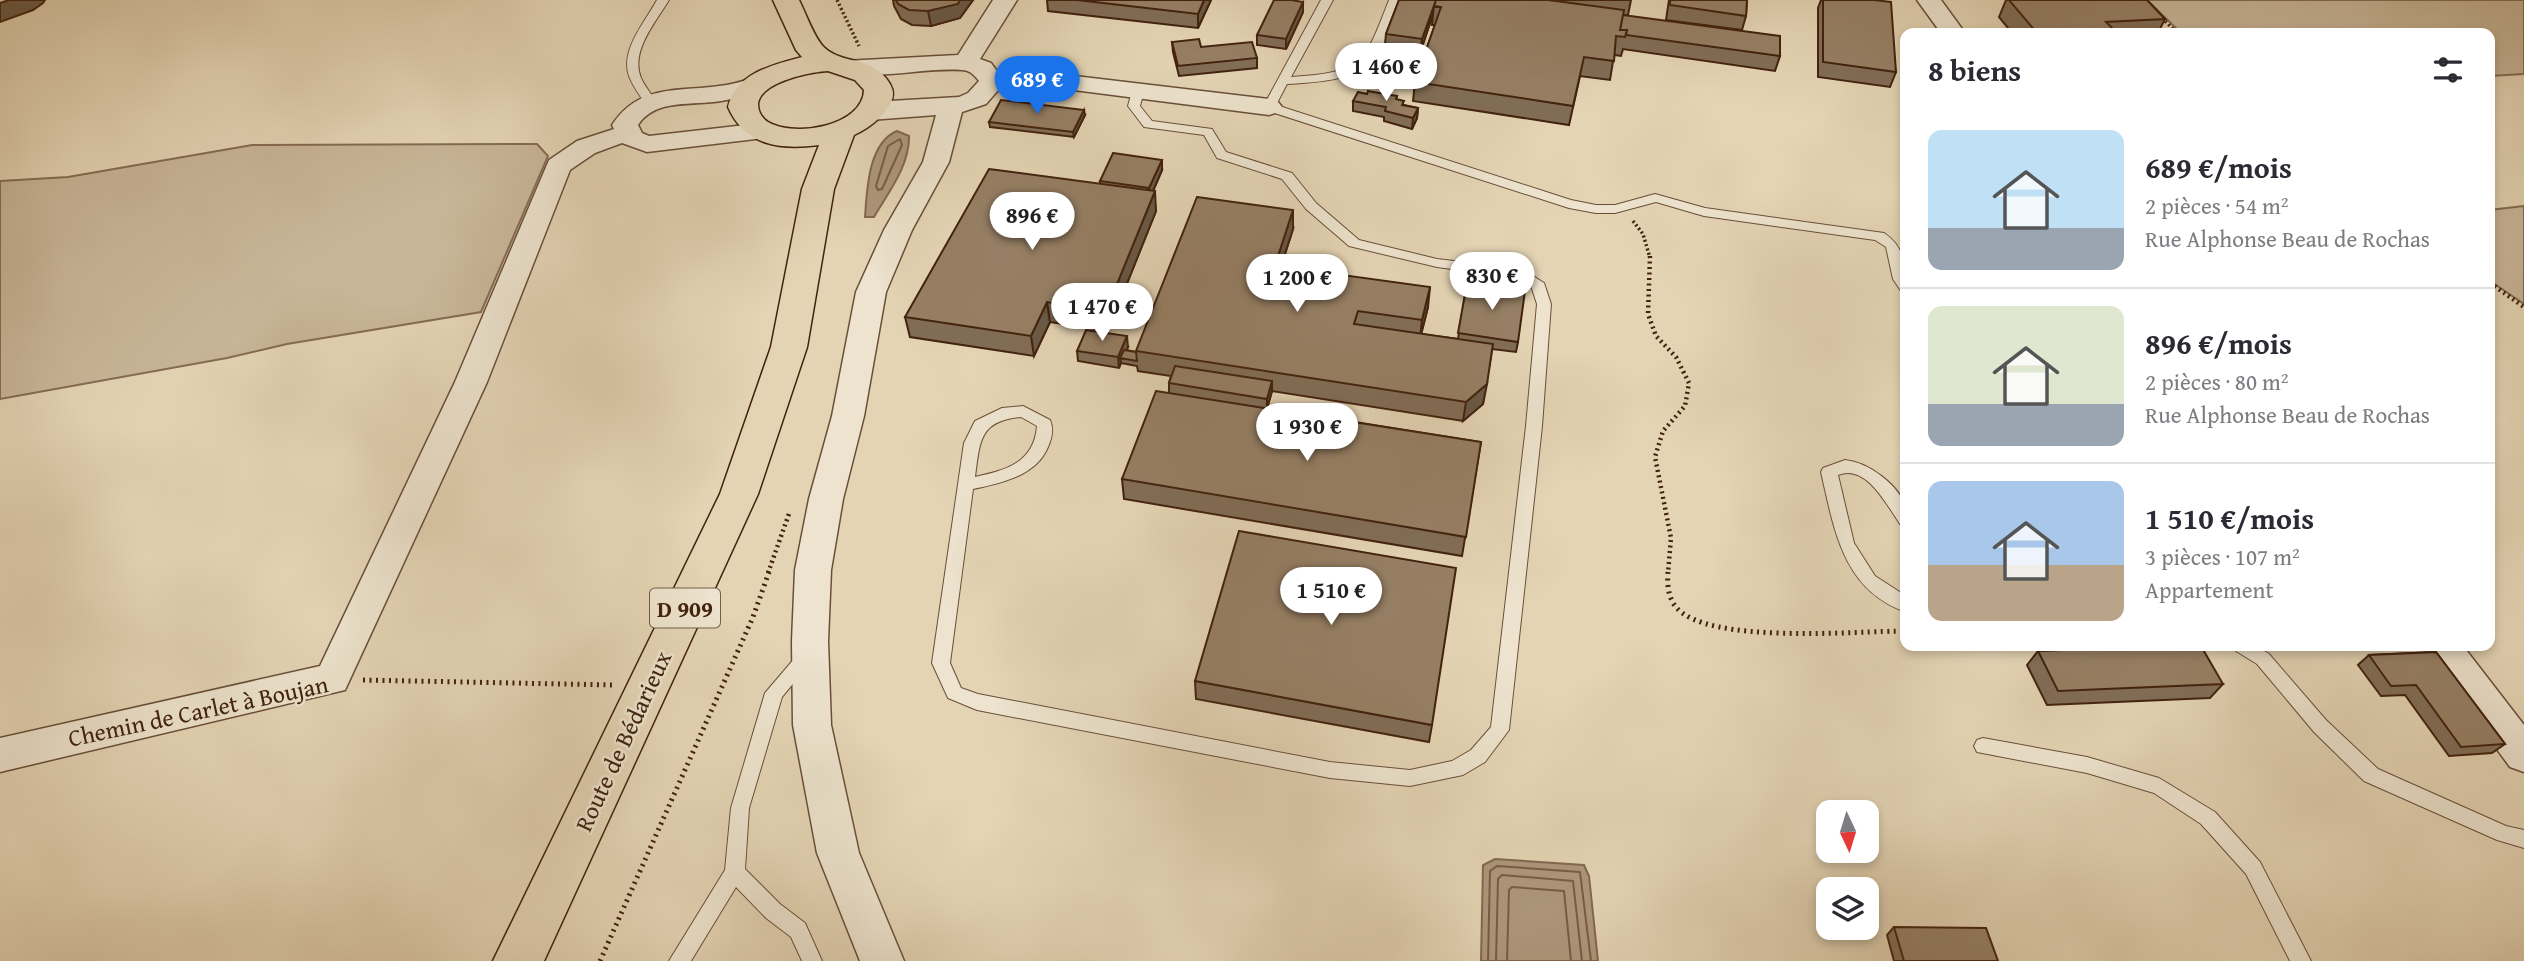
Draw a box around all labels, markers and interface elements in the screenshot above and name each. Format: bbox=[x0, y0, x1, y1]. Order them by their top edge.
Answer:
pin: 1 460 € bbox=[1321, 43, 1451, 103]
text: 8 biens bbox=[1928, 48, 2021, 92]
text: 1 460 € bbox=[1351, 49, 1421, 82]
icon: filters bbox=[2429, 51, 2467, 89]
pin: 689 € bbox=[988, 57, 1086, 116]
text: 689 € bbox=[1011, 62, 1063, 95]
text: 689 €/mois bbox=[2145, 145, 2292, 189]
icon: home bbox=[1984, 158, 2068, 242]
text: 2 pièces · 54 m² bbox=[2145, 189, 2289, 222]
pin: 896 € bbox=[983, 192, 1081, 252]
text: 896 € bbox=[1006, 198, 1058, 231]
text: Rue Alphonse Beau de Rochas bbox=[2145, 222, 2430, 255]
pin: 830 € bbox=[1443, 252, 1541, 312]
pin: 1 200 € bbox=[1232, 254, 1362, 314]
text: 830 € bbox=[1466, 258, 1518, 291]
text: 1 200 € bbox=[1262, 260, 1332, 293]
pin: 1 470 € bbox=[1037, 284, 1167, 343]
text: 1 470 € bbox=[1067, 289, 1137, 322]
text: 896 €/mois bbox=[2145, 321, 2292, 365]
icon: home bbox=[1984, 334, 2068, 418]
text: 2 pièces · 80 m² bbox=[2145, 365, 2289, 398]
text: Rue Alphonse Beau de Rochas bbox=[2145, 398, 2430, 431]
pin: 1 930 € bbox=[1242, 404, 1372, 463]
text: 1 930 € bbox=[1272, 409, 1342, 442]
text: 1 510 €/mois bbox=[2145, 496, 2314, 540]
icon: home bbox=[1984, 509, 2068, 593]
text: 3 pièces · 107 m² bbox=[2145, 540, 2300, 573]
pin: 1 510 € bbox=[1266, 568, 1396, 627]
text: 1 510 € bbox=[1296, 573, 1366, 606]
text: Appartement bbox=[2145, 573, 2274, 606]
road number: D 909 bbox=[650, 588, 720, 628]
street label: Route de Bédarieux bbox=[566, 644, 681, 837]
street label: Chemin de Carlet à Boujan bbox=[65, 666, 332, 756]
north arrow bbox=[1816, 800, 1880, 863]
map controls bbox=[1816, 800, 1879, 940]
button: layers bbox=[1816, 877, 1879, 940]

